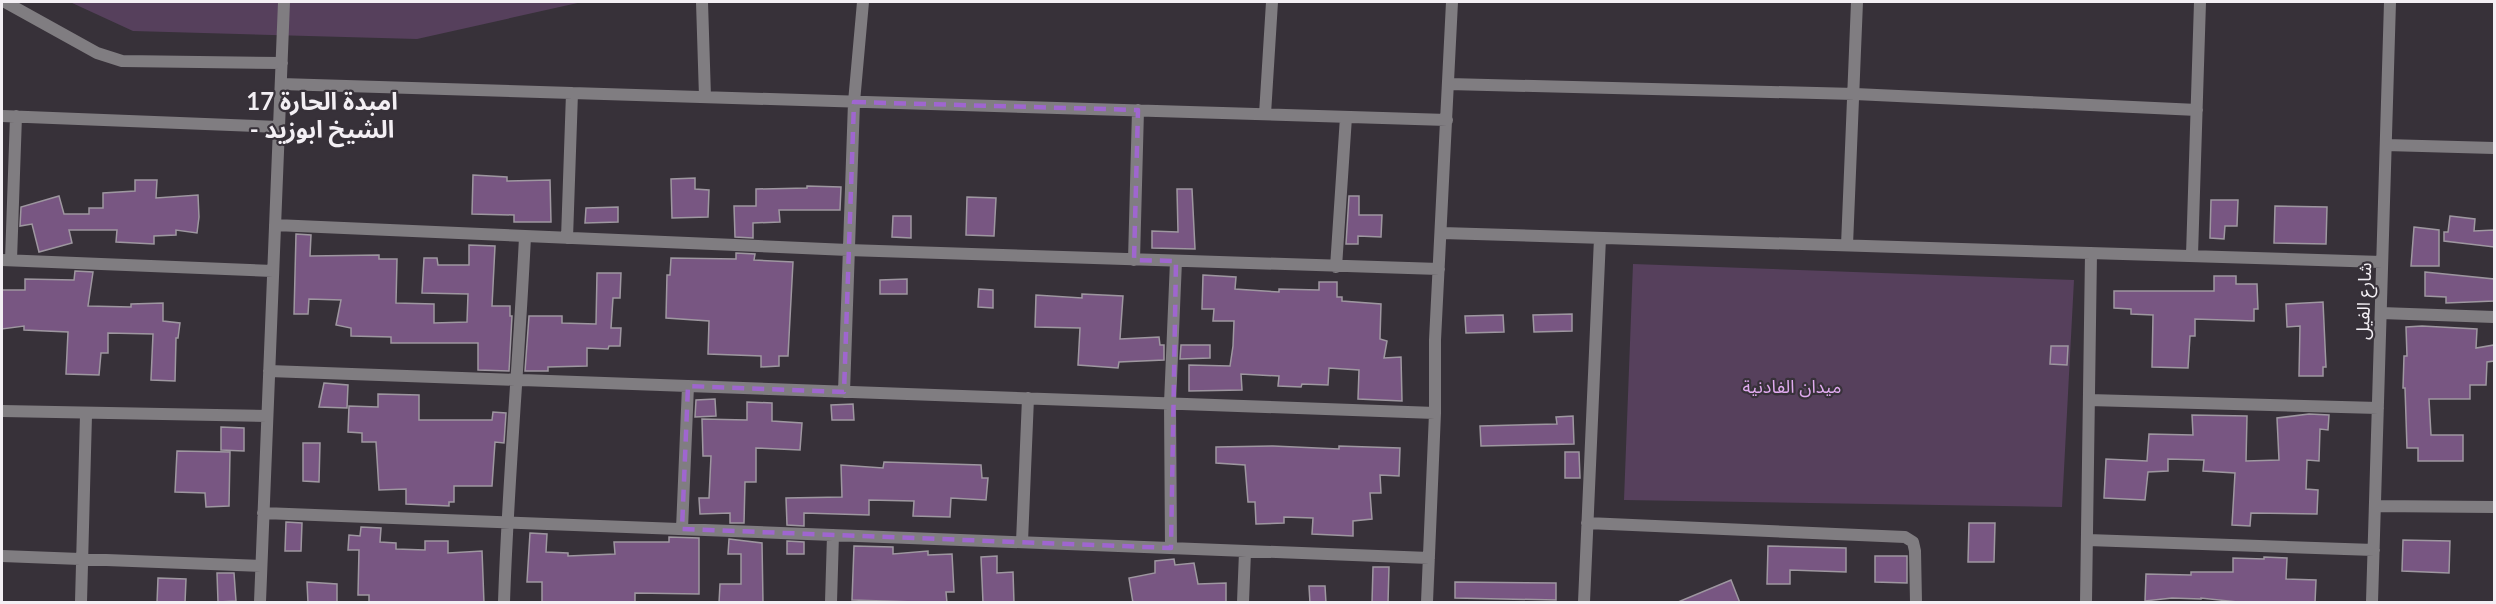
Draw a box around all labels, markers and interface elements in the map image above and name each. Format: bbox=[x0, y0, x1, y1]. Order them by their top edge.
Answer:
district label: امبدة الحارة 17 - الشيخ ابوزيد bbox=[246, 86, 398, 148]
street label: شارع الفيل bbox=[2351, 262, 2379, 340]
park label: ميدان الفادنية bbox=[1743, 375, 1841, 398]

